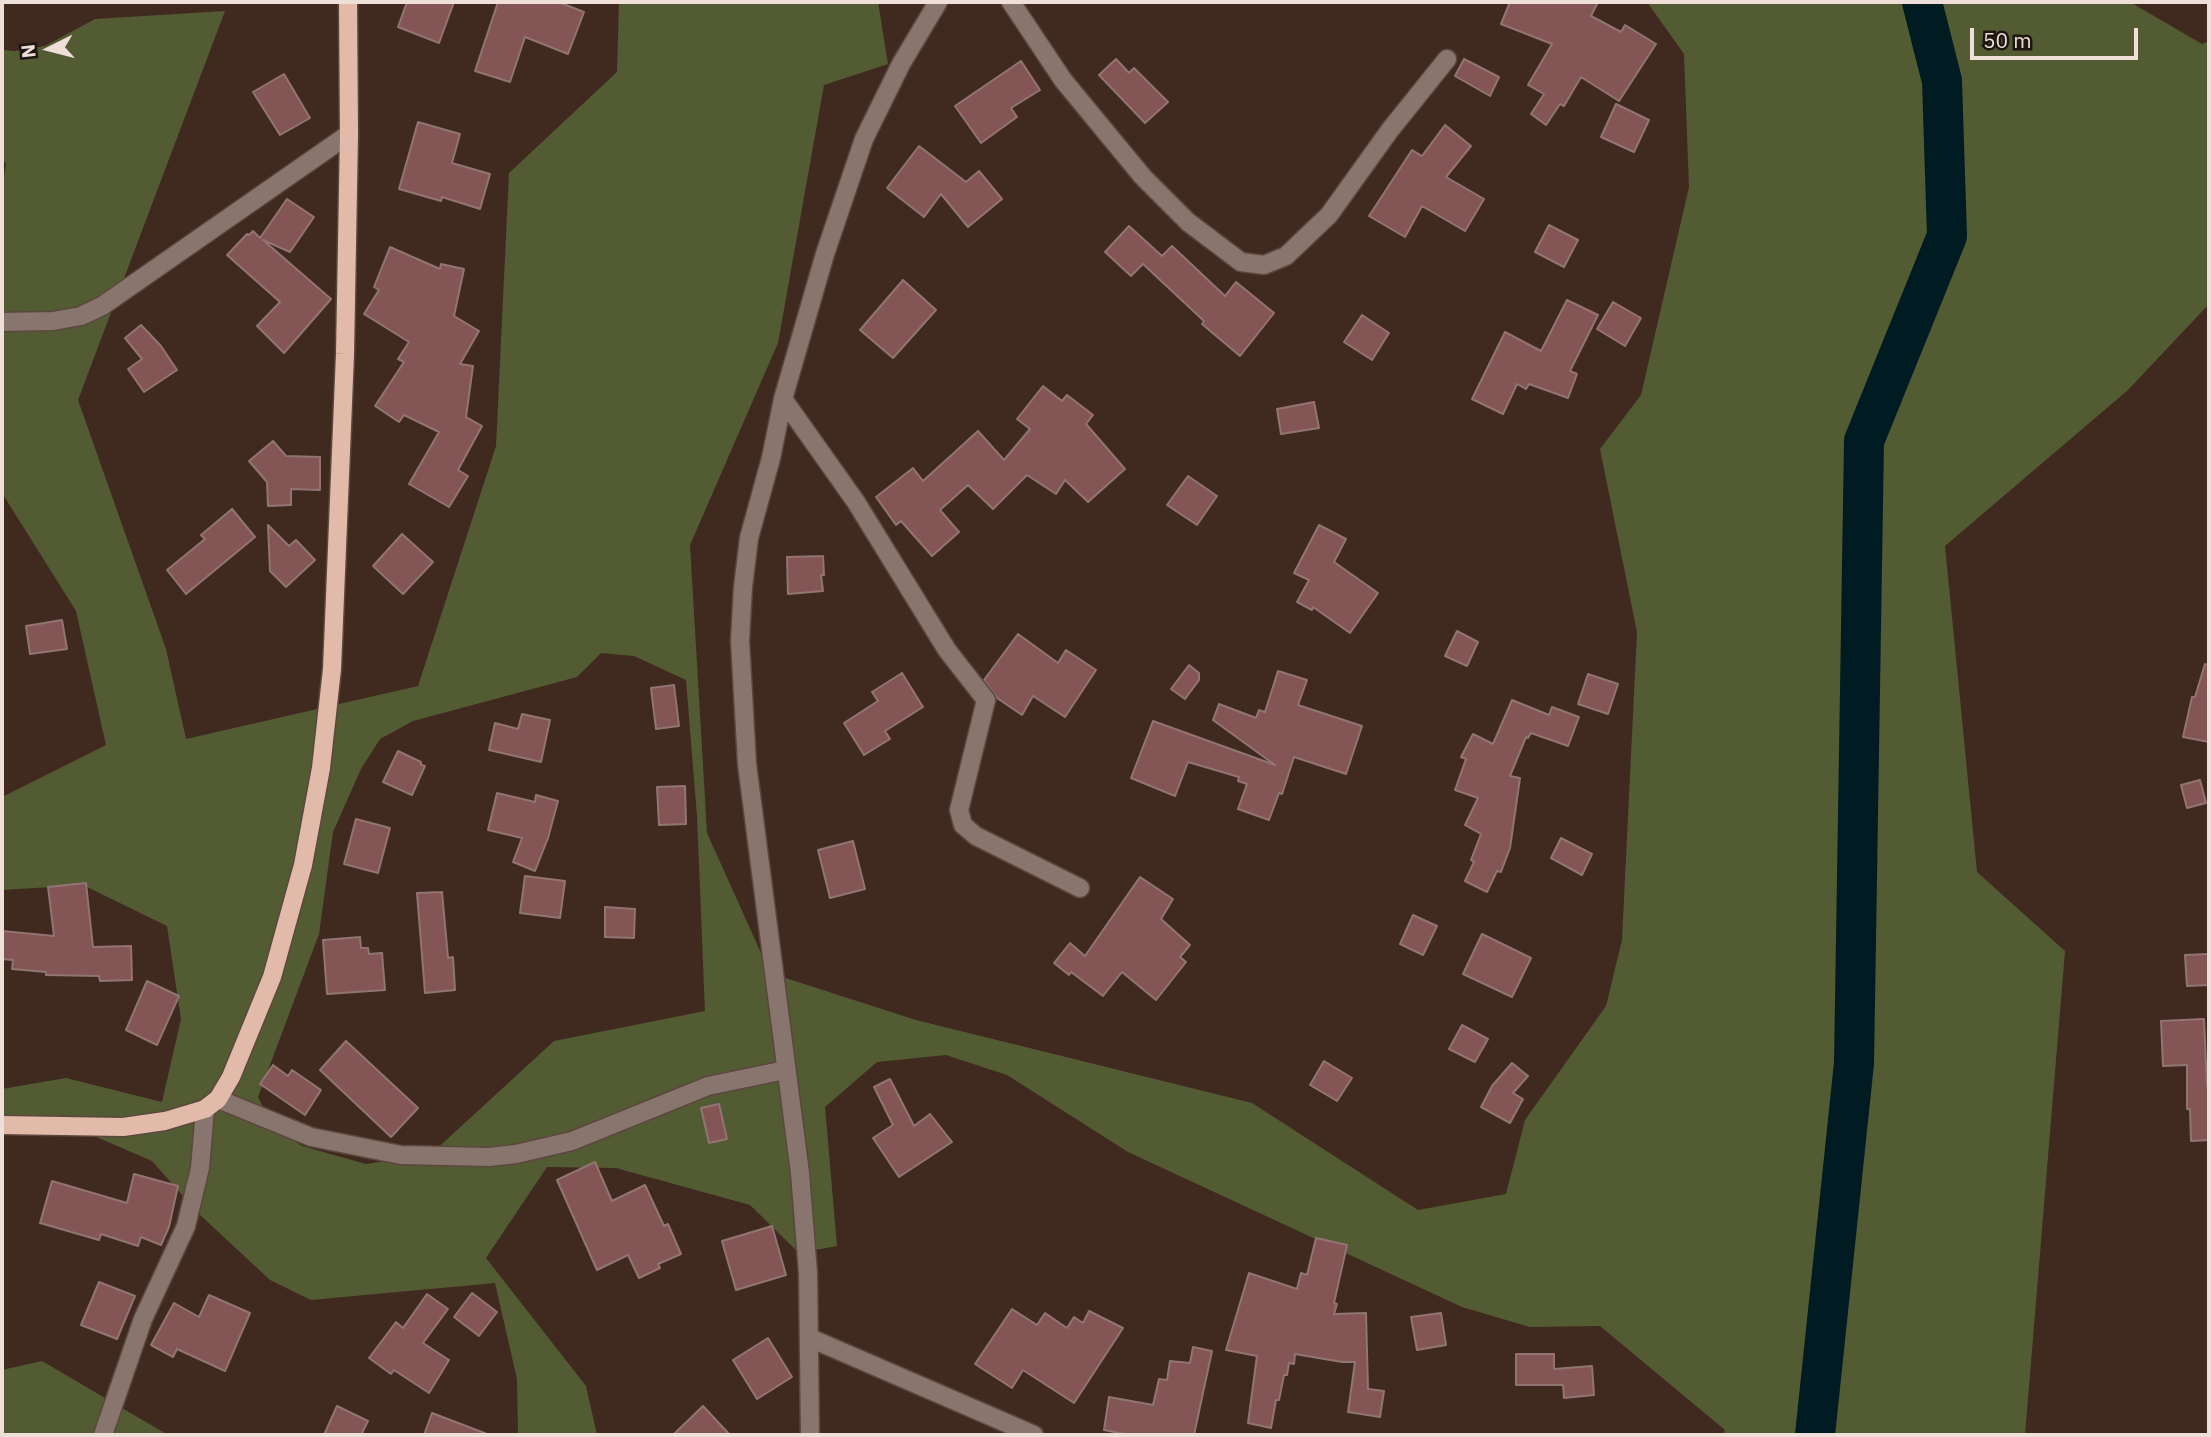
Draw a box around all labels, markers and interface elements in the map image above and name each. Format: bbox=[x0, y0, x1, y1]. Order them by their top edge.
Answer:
north arrow bbox=[14, 14, 84, 84]
scale bar bbox=[1973, 14, 2141, 58]
text: 50 m bbox=[1983, 26, 2032, 54]
text: N bbox=[15, 43, 41, 59]

